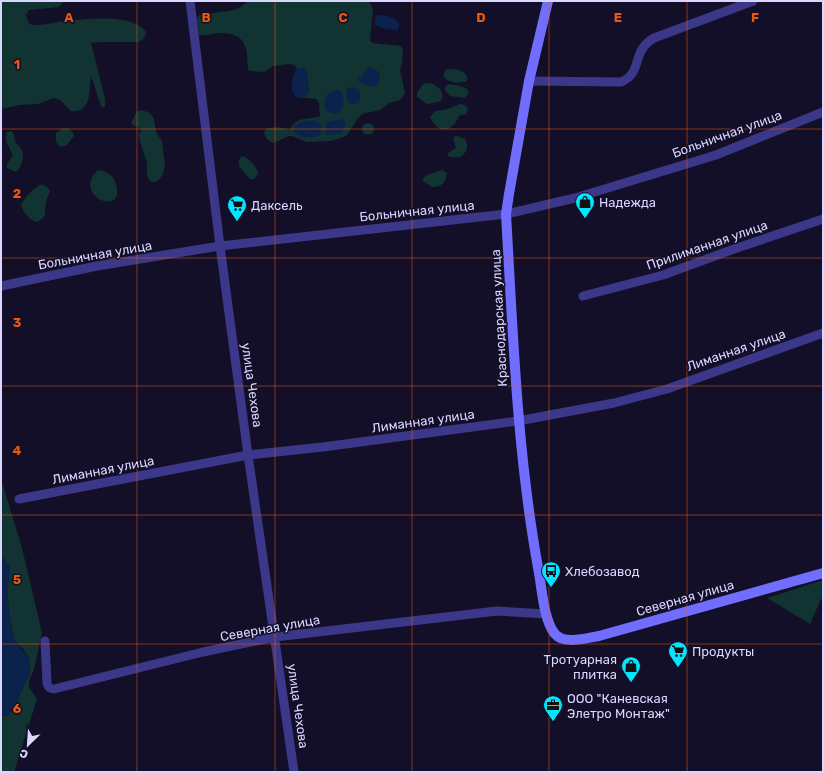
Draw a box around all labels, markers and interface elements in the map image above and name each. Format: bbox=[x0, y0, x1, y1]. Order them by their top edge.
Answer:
text: A bbox=[64, 10, 74, 25]
text: B bbox=[201, 10, 211, 25]
text: C bbox=[338, 10, 348, 25]
text: D bbox=[476, 10, 486, 25]
text: E bbox=[614, 10, 622, 25]
text: F bbox=[751, 10, 759, 25]
text: 1 bbox=[14, 57, 20, 72]
street label: Больничная улица bbox=[670, 107, 784, 161]
text: 2 bbox=[13, 186, 21, 201]
shop icon: Надежда bbox=[574, 191, 596, 219]
supermarket icon: Даксель bbox=[226, 194, 248, 222]
place label: Надежда bbox=[599, 195, 656, 210]
place label: Даксель bbox=[251, 198, 303, 213]
street label: Больничная улица bbox=[359, 198, 475, 224]
street label: Прилиманная улица bbox=[644, 217, 770, 273]
street label: Больничная улица bbox=[37, 238, 153, 272]
street label: Краснодарская улица bbox=[488, 249, 510, 387]
text: 3 bbox=[13, 315, 22, 330]
street label: Лиманная улица bbox=[684, 326, 788, 374]
street label: улица Чехова bbox=[239, 342, 265, 428]
street label: Лиманная улица bbox=[371, 406, 475, 436]
text: 4 bbox=[13, 443, 22, 458]
street label: Лиманная улица bbox=[51, 453, 155, 487]
bus stop icon: Хлебозавод bbox=[540, 560, 562, 588]
place label: Хлебозавод bbox=[565, 564, 640, 579]
text: 5 bbox=[13, 572, 21, 587]
street label: Северная улица bbox=[634, 577, 736, 619]
street label: Северная улица bbox=[219, 612, 321, 644]
supermarket icon: Продукты bbox=[667, 640, 689, 668]
place label: Продукты bbox=[692, 644, 754, 659]
place label: Тротуарная плитка bbox=[543, 652, 617, 682]
shop icon: Тротуарная плитка bbox=[620, 655, 642, 683]
street label: улица Чехова bbox=[285, 663, 311, 749]
place label: ООО "Каневская Элетро Монтаж" bbox=[567, 691, 670, 721]
office icon: ООО "Каневская Элетро Монтаж" bbox=[542, 694, 564, 722]
text: 6 bbox=[13, 701, 22, 716]
north arrow bbox=[8, 725, 48, 765]
text: С bbox=[17, 746, 30, 761]

